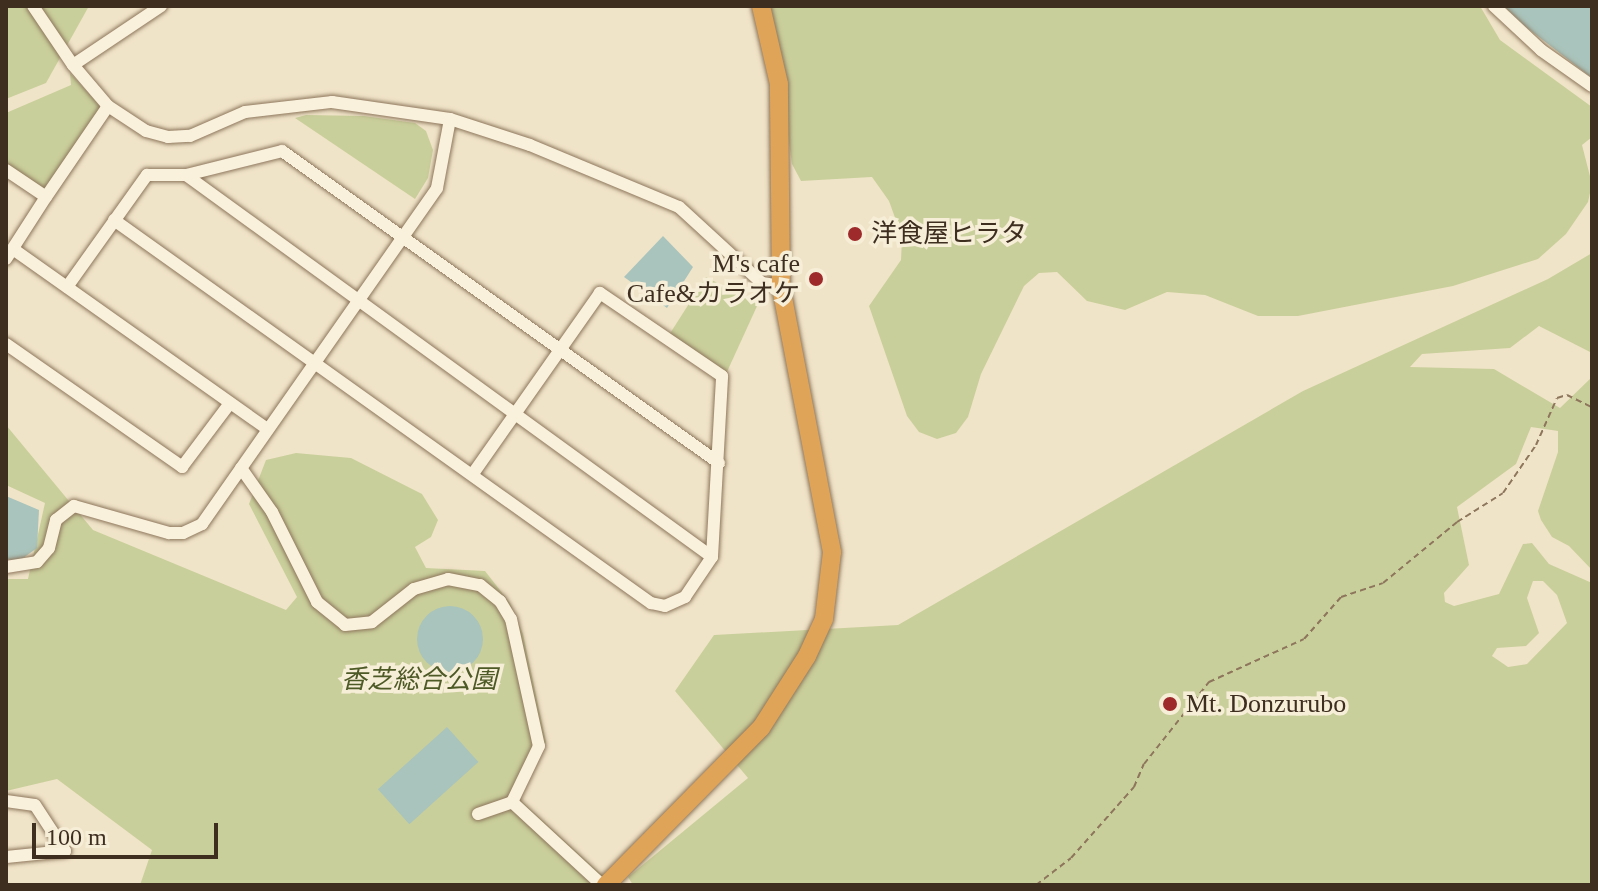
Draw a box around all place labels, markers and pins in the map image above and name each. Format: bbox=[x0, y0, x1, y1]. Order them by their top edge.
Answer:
place label: 洋食屋ヒラタ bbox=[871, 218, 1027, 250]
marker: 洋食屋ヒラタ bbox=[846, 225, 864, 243]
place label: M's cafe Cafe&カラオケ bbox=[627, 248, 800, 310]
marker: M's cafe Cafe&カラオケ bbox=[807, 270, 825, 288]
place label: Mt. Donzurubo bbox=[1186, 688, 1346, 720]
marker: Mt. Donzurubo bbox=[1161, 695, 1179, 713]

